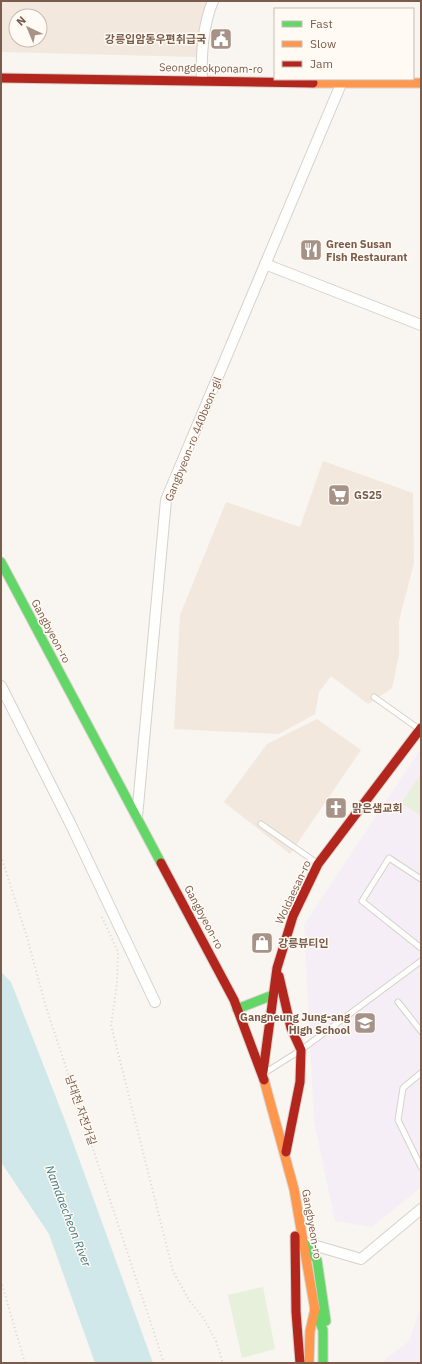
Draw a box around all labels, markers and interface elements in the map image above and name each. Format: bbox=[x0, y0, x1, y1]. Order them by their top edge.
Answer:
north arrow bbox=[8, 8, 48, 48]
legend bbox=[274, 8, 414, 80]
text: N bbox=[13, 13, 29, 29]
text: Fast bbox=[310, 16, 333, 31]
public building icon: 강릉입암동우편취급국 bbox=[208, 26, 234, 52]
place label: 강릉입암동우편취급국 bbox=[105, 32, 206, 46]
text: Slow bbox=[310, 36, 336, 51]
text: Jam bbox=[310, 56, 333, 71]
street label: Seongdeokponam-ro bbox=[159, 60, 263, 76]
restaurant icon: Green Susan Fish Restaurant bbox=[298, 237, 324, 263]
place label: Green Susan Fish Restaurant bbox=[326, 237, 408, 264]
street label: Gangbyeon-ro 440beon-gil bbox=[162, 374, 224, 504]
supermarket icon: GS25 bbox=[326, 482, 352, 508]
place label: GS25 bbox=[354, 488, 382, 502]
street label: Gangbyeon-ro bbox=[28, 597, 74, 665]
church icon: 맑은샘교회 bbox=[323, 795, 349, 821]
place label: 맑은샘교회 bbox=[352, 801, 403, 815]
street label: Woldaesan-ro bbox=[272, 858, 314, 926]
street label: Gangbyeon-ro bbox=[181, 883, 227, 951]
shop icon: 강릉뷰티인 bbox=[249, 930, 275, 956]
place label: 강릉뷰티인 bbox=[278, 936, 329, 950]
place label: Gangneung Jung-ang High School bbox=[240, 1010, 351, 1037]
school or university icon: Gangneung Jung-ang High School bbox=[352, 1010, 378, 1036]
street label: 남대천 자전거길 bbox=[62, 1073, 100, 1147]
water label: Namdaecheon River bbox=[42, 1163, 95, 1269]
street label: Gangbyeon-ro bbox=[299, 1188, 325, 1260]

